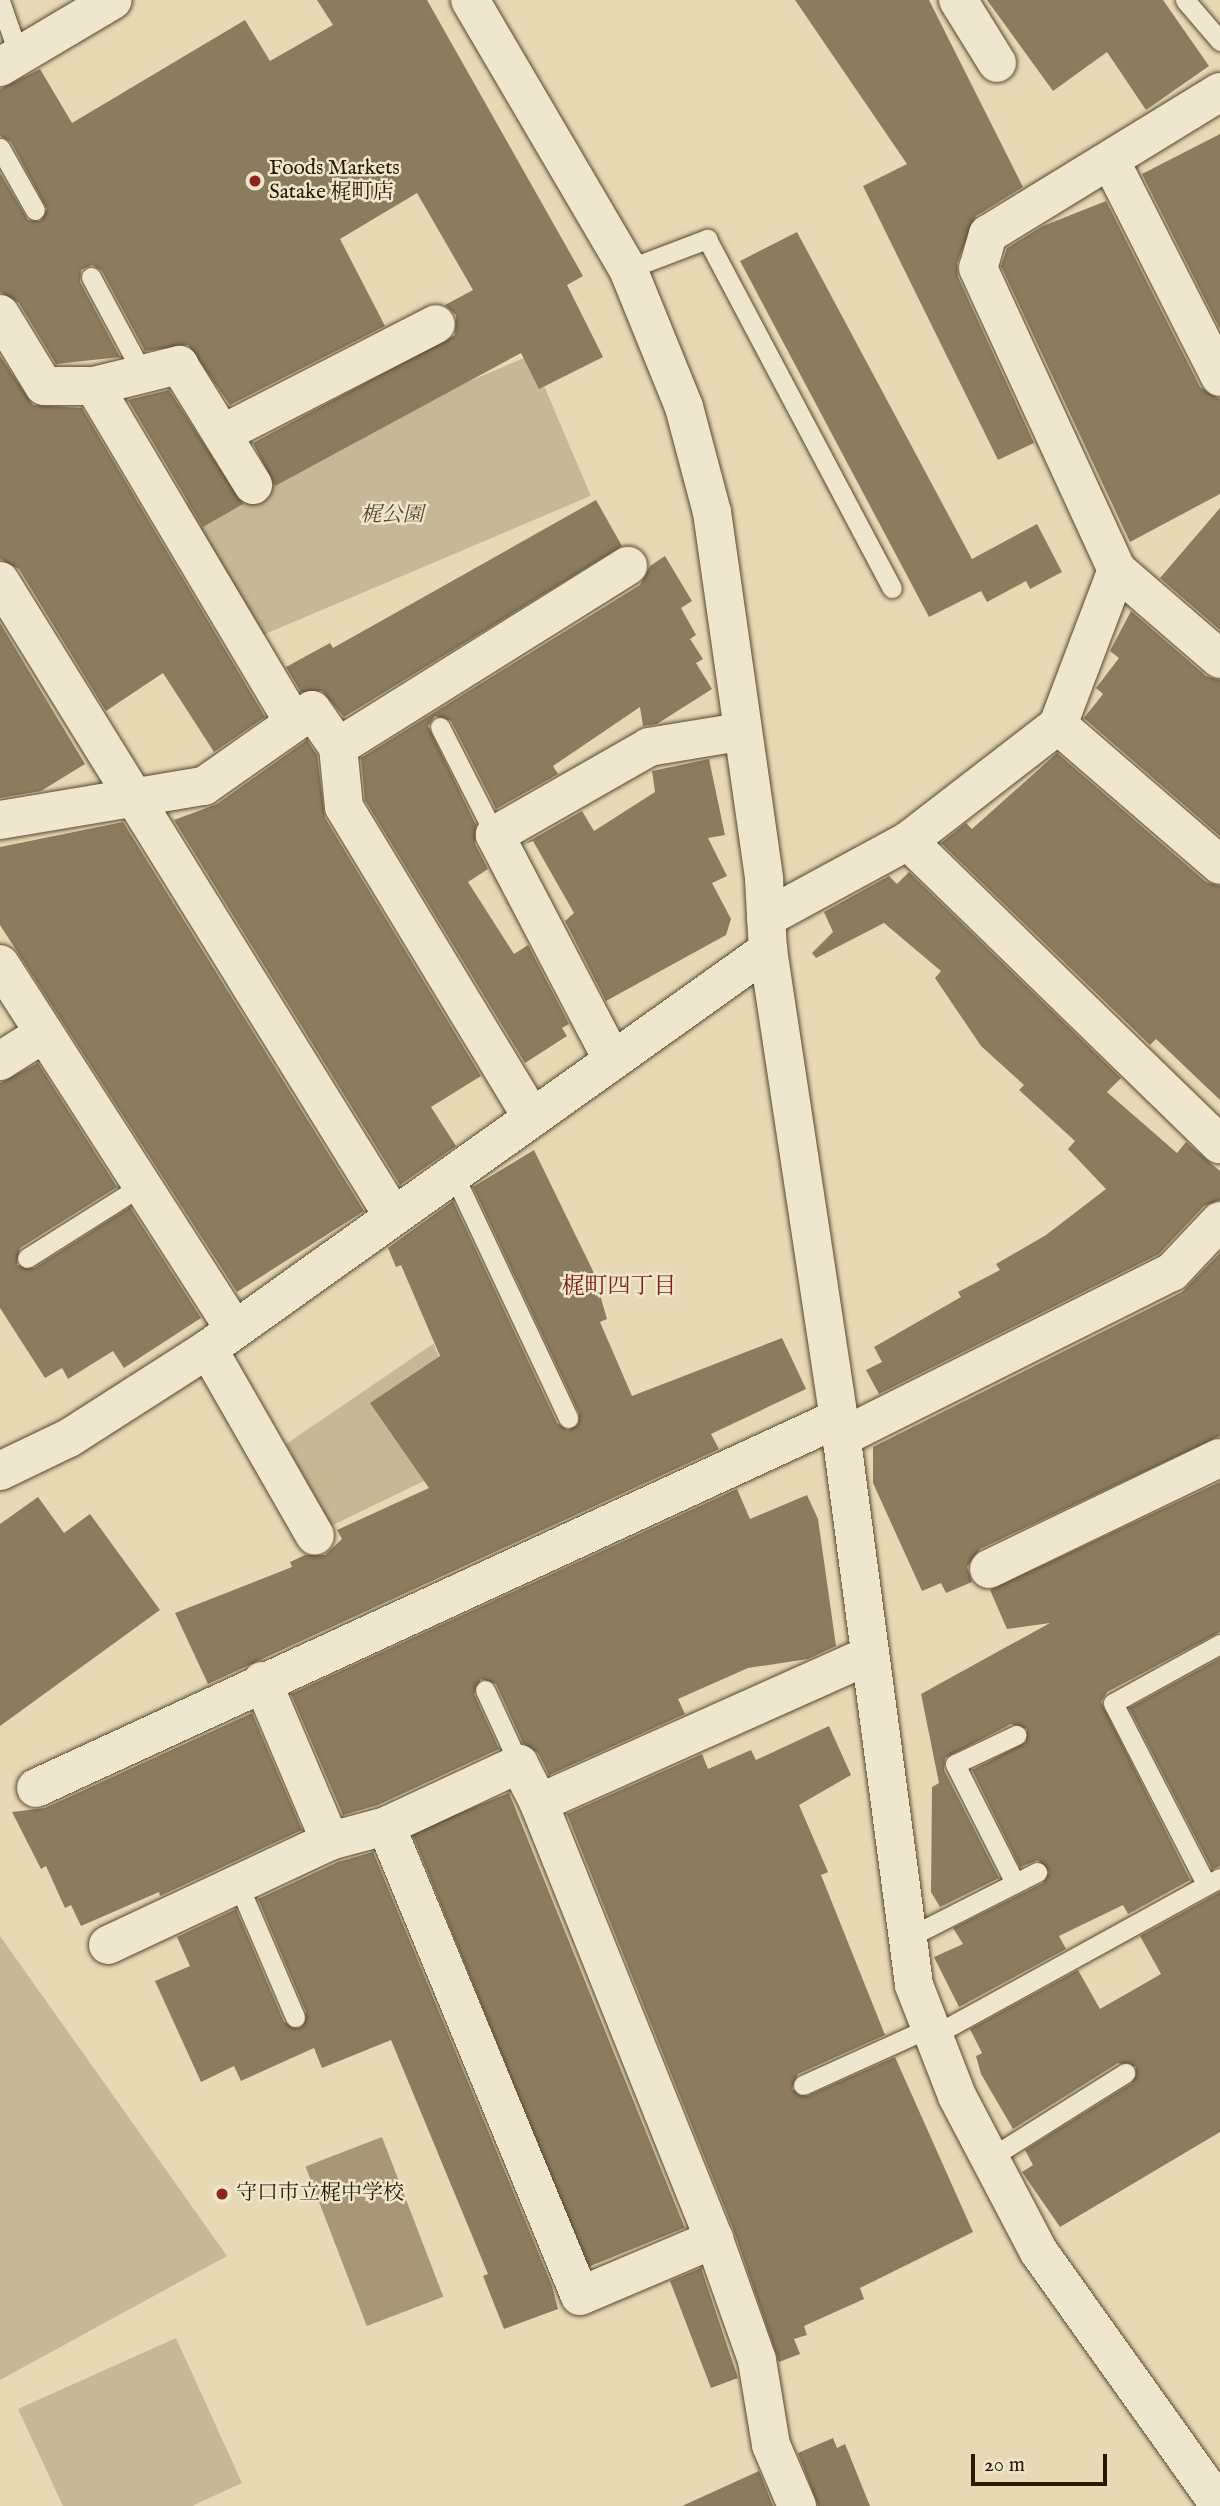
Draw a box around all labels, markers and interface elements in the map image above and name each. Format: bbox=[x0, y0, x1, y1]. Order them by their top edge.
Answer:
place label: Foods Markets Satake 梶町店 bbox=[269, 156, 400, 206]
marker: Foods Markets Satake 梶町店 bbox=[247, 173, 263, 189]
park label: 梶公園 bbox=[361, 503, 423, 529]
district label: 梶町四丁目 bbox=[562, 1273, 676, 1301]
place label: 守口市立梶中学校 bbox=[236, 2181, 404, 2207]
marker: 守口市立梶中学校 bbox=[214, 2186, 230, 2202]
scale bar bbox=[975, 2440, 1112, 2484]
text: 20 m bbox=[984, 2452, 1025, 2479]

